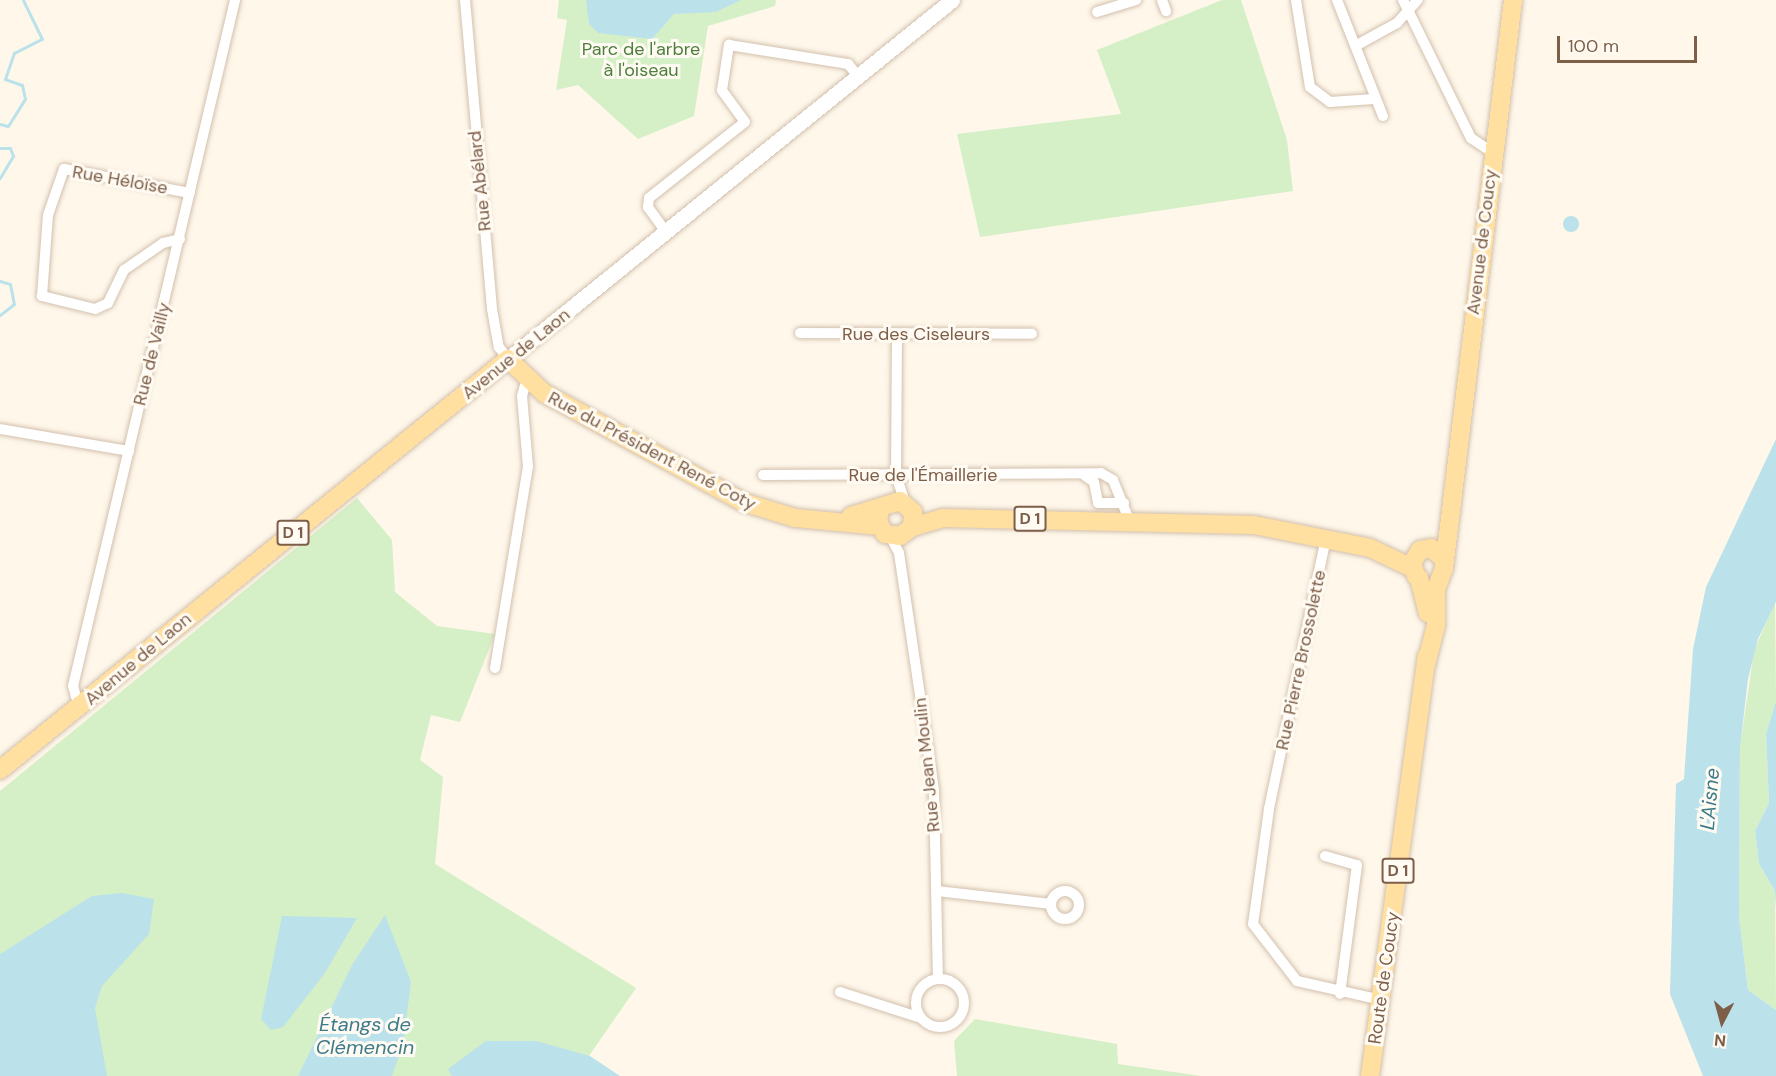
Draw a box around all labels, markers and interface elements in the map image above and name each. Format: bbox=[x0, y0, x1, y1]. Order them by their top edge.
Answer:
scale bar bbox=[1560, 24, 1700, 62]
text: 100 m bbox=[1568, 34, 1619, 58]
park label: Parc de l'arbre à l'oiseau bbox=[582, 39, 700, 82]
street label: Rue Abélard bbox=[464, 130, 496, 232]
street label: Rue Héloïse bbox=[71, 161, 169, 199]
street label: Avenue de Coucy bbox=[1462, 168, 1502, 316]
street label: Rue de Vailly bbox=[129, 300, 175, 408]
street label: Avenue de Laon bbox=[458, 304, 574, 404]
street label: Rue des Ciseleurs bbox=[842, 323, 990, 345]
street label: Rue du Président René Coty bbox=[544, 387, 760, 515]
street label: Rue de l'Émaillerie bbox=[849, 464, 997, 486]
road number: D 1 bbox=[1014, 506, 1046, 532]
road number: D 1 bbox=[276, 520, 310, 546]
street label: Rue Pierre Brossolette bbox=[1271, 568, 1331, 752]
street label: Avenue de Laon bbox=[80, 608, 196, 710]
street label: Rue Jean Moulin bbox=[909, 697, 945, 833]
water label: L'Aisne bbox=[1695, 767, 1725, 831]
road number: D 1 bbox=[1382, 858, 1414, 884]
street label: Route de Coucy bbox=[1364, 910, 1404, 1046]
north arrow bbox=[1692, 992, 1752, 1052]
water label: Étangs de Clémencin bbox=[316, 1012, 414, 1059]
text: N bbox=[1713, 1029, 1727, 1051]

